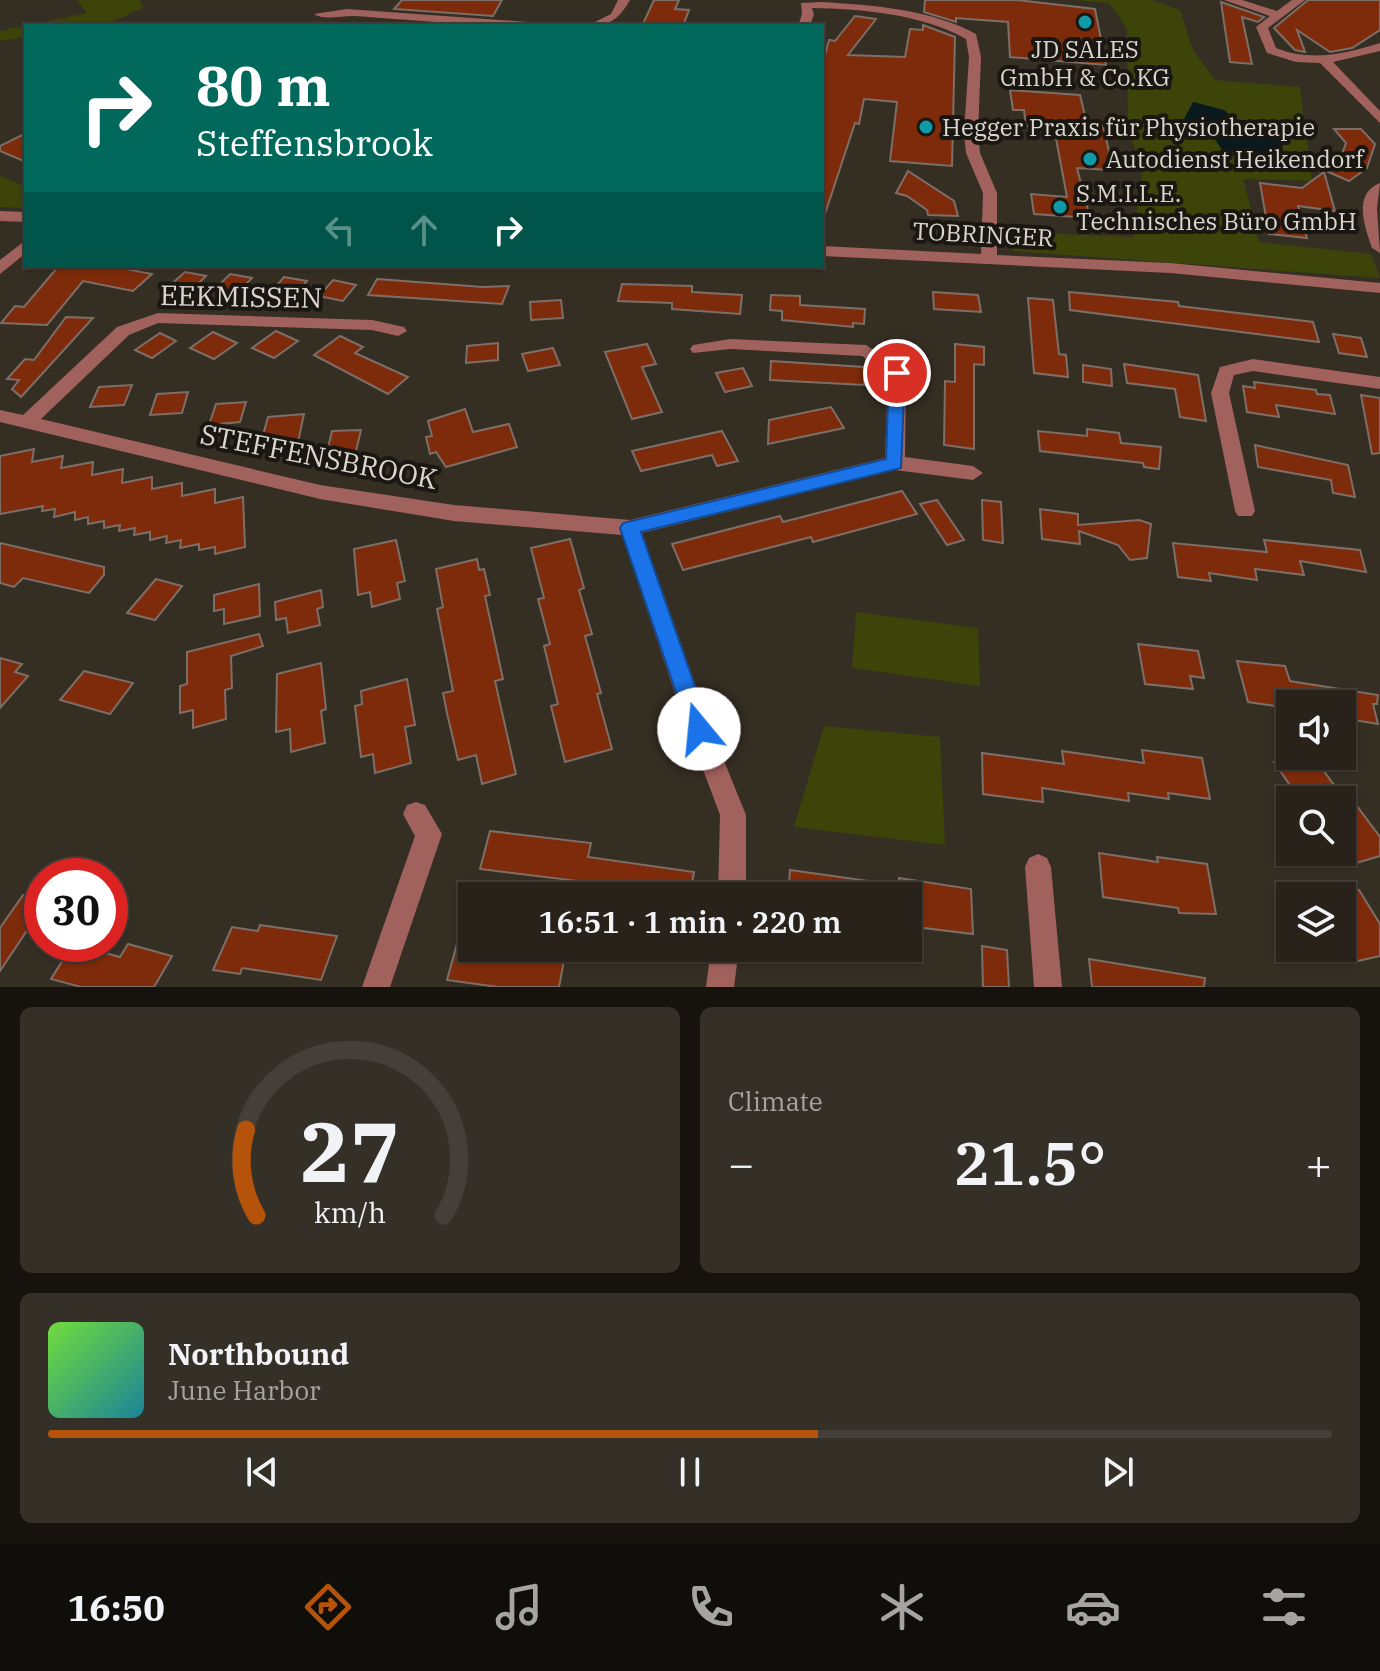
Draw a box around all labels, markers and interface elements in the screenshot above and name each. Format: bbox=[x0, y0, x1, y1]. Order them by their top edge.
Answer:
marker: JD SALES GmbH & Co.KG bbox=[1076, 13, 1094, 31]
place label: JD SALES GmbH & Co.KG bbox=[1000, 33, 1170, 93]
text: 80 m bbox=[196, 49, 331, 121]
icon: right bbox=[64, 56, 168, 160]
place label: Hegger Praxis für Physiotherapie bbox=[942, 111, 1315, 143]
marker: Hegger Praxis für Physiotherapie bbox=[917, 118, 935, 136]
text: Steffensbrook bbox=[196, 119, 433, 166]
place label: Autodienst Heikendorf bbox=[1106, 143, 1365, 175]
marker: Autodienst Heikendorf bbox=[1081, 150, 1099, 168]
place label: S.M.I.L.E. Technisches Büro GmbH bbox=[1076, 177, 1357, 237]
marker: S.M.I.L.E. Technisches Büro GmbH bbox=[1051, 198, 1069, 216]
icon: left bbox=[318, 208, 362, 252]
icon: ahead bbox=[402, 208, 446, 252]
icon: right bbox=[486, 208, 530, 252]
street label: TOBRINGER bbox=[912, 214, 1054, 254]
street label: EEKMISSEN bbox=[160, 276, 322, 316]
pin bbox=[863, 339, 931, 407]
icon: arrive bbox=[875, 351, 919, 395]
street label: STEFFENSBROOK bbox=[197, 415, 441, 497]
position arrow bbox=[657, 687, 741, 771]
map controls bbox=[1276, 690, 1356, 962]
button: sound bbox=[1276, 690, 1356, 770]
button: search bbox=[1276, 786, 1356, 866]
speed limit sign: 30 bbox=[24, 858, 128, 962]
button: layers bbox=[1276, 882, 1356, 962]
text: 16:51 · 1 min · 220 m bbox=[539, 902, 841, 941]
text: Climate bbox=[728, 1084, 823, 1118]
text: 27 bbox=[300, 1097, 400, 1205]
text: 21.5° bbox=[954, 1123, 1106, 1202]
text: − bbox=[728, 1135, 754, 1192]
text: + bbox=[1306, 1135, 1332, 1192]
text: km/h bbox=[314, 1194, 386, 1231]
text: Northbound bbox=[168, 1334, 349, 1373]
text: June Harbor bbox=[168, 1373, 321, 1407]
icon: previous bbox=[240, 1450, 284, 1494]
icon: pause bbox=[668, 1450, 712, 1494]
icon: next bbox=[1096, 1450, 1140, 1494]
icon: directions bbox=[300, 1579, 356, 1635]
icon: music bbox=[491, 1579, 547, 1635]
icon: phone bbox=[683, 1579, 739, 1635]
icon: climate bbox=[874, 1579, 930, 1635]
icon: car bbox=[1065, 1579, 1121, 1635]
icon: filters bbox=[1256, 1579, 1312, 1635]
text: 16:50 bbox=[68, 1584, 165, 1631]

